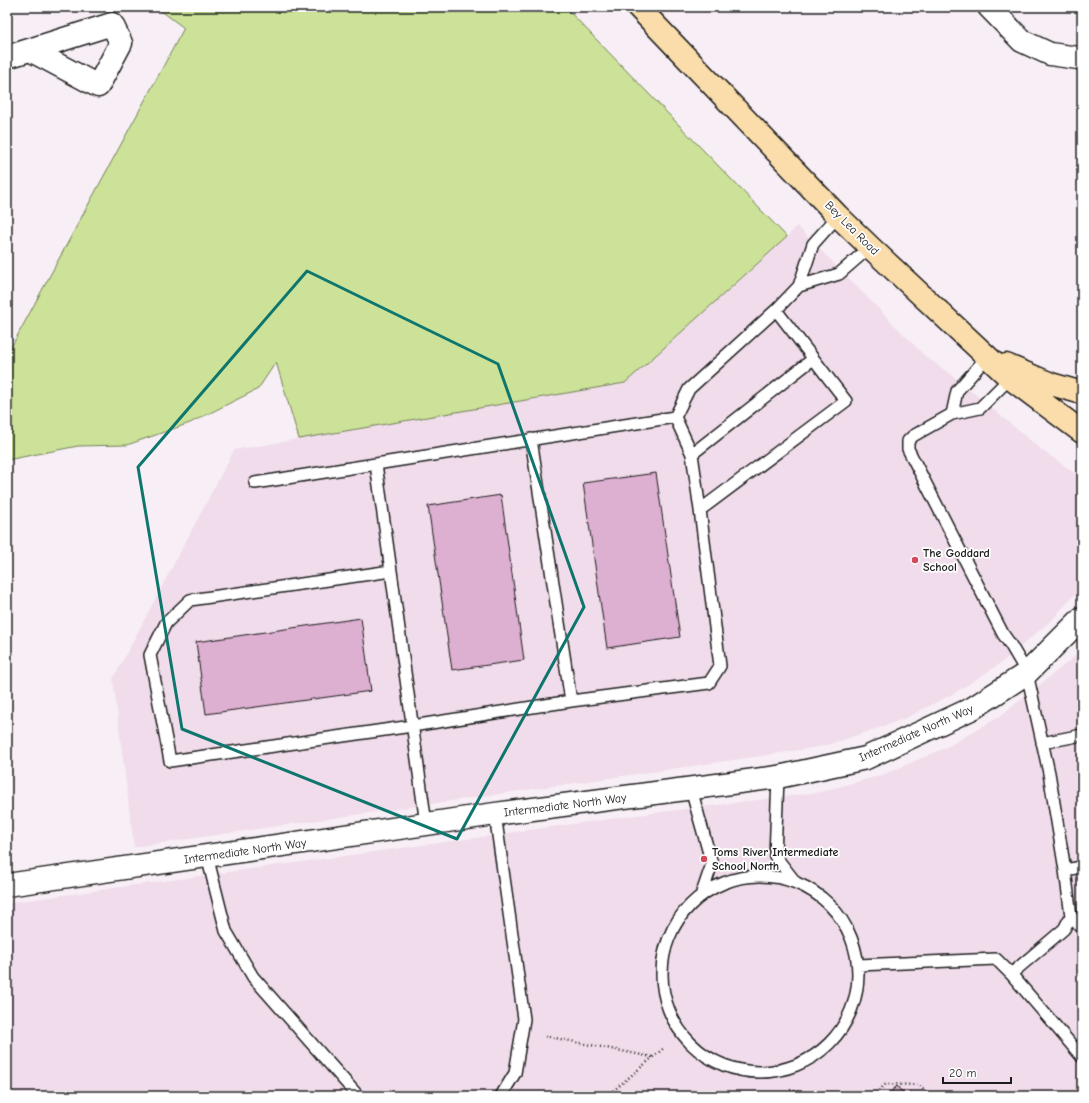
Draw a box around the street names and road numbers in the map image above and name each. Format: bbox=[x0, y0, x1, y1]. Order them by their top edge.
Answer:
street label: Bey Lea Road bbox=[822, 198, 882, 258]
street label: Intermediate North Way bbox=[857, 701, 976, 765]
street label: Intermediate North Way bbox=[503, 790, 628, 819]
street label: Intermediate North Way bbox=[183, 835, 308, 867]

